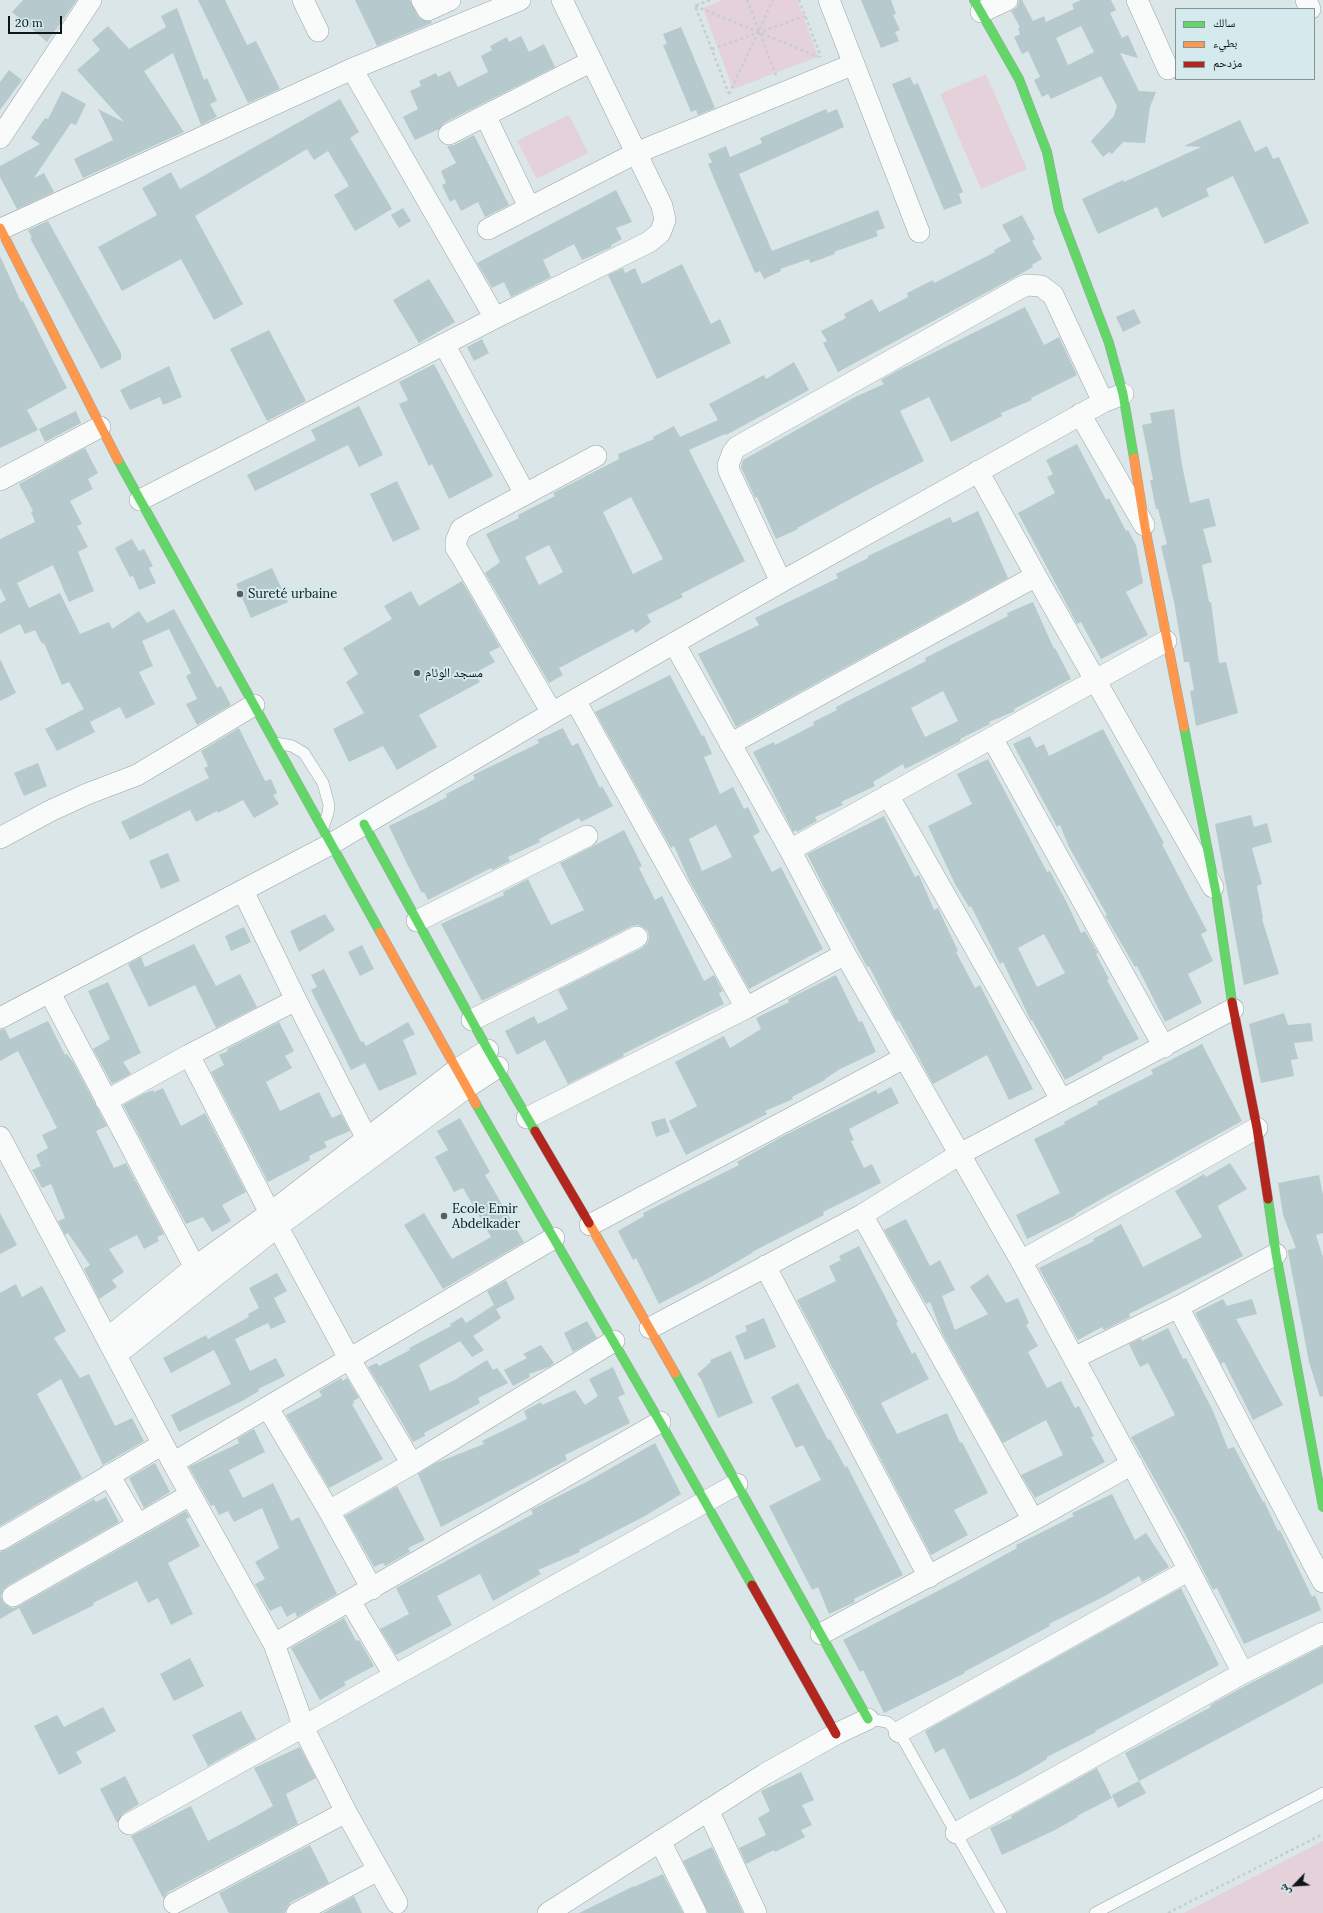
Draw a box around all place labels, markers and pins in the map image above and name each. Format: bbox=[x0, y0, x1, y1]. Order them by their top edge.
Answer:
place label: Sureté urbaine bbox=[248, 586, 337, 602]
marker: Sureté urbaine bbox=[235, 589, 245, 599]
place label: مسجد الوئام bbox=[425, 665, 483, 681]
marker: مسجد الوئام bbox=[412, 668, 422, 678]
place label: Ecole Emir Abdelkader bbox=[452, 1201, 520, 1232]
marker: Ecole Emir Abdelkader bbox=[439, 1211, 449, 1221]

